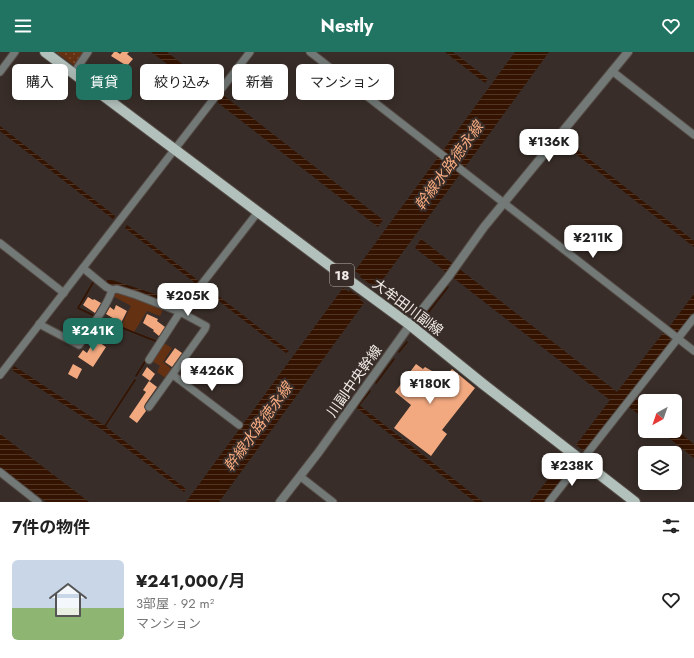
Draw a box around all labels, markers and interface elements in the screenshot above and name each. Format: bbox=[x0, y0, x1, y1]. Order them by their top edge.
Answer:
text: Nestly bbox=[321, 13, 373, 39]
icon: menu bbox=[12, 15, 34, 37]
icon: heart bbox=[660, 15, 682, 37]
chip: 購入 bbox=[12, 64, 68, 100]
chip: 賃貸 bbox=[76, 64, 132, 100]
chip: 絞り込み bbox=[140, 64, 224, 100]
chip: 新着 bbox=[232, 64, 288, 100]
chip: マンション bbox=[296, 64, 394, 100]
water label: 幹線水路徳永線 bbox=[409, 115, 490, 215]
pin: ¥136K bbox=[521, 129, 577, 163]
text: ¥136K bbox=[528, 132, 570, 151]
pin: ¥211K bbox=[565, 225, 621, 259]
text: ¥211K bbox=[573, 228, 613, 247]
road number: 18 bbox=[330, 264, 354, 286]
street label: 大牟田川副線 bbox=[368, 274, 448, 340]
pin: ¥205K bbox=[160, 283, 216, 317]
text: ¥205K bbox=[166, 286, 210, 305]
pin: ¥241K bbox=[65, 318, 121, 352]
text: ¥241K bbox=[72, 321, 114, 340]
street label: 川副中央幹線 bbox=[322, 341, 386, 421]
pin: ¥426K bbox=[184, 358, 240, 392]
text: ¥426K bbox=[190, 361, 234, 380]
pin: ¥180K bbox=[402, 371, 458, 405]
text: ¥180K bbox=[409, 374, 451, 393]
water label: 幹線水路徳永線 bbox=[218, 376, 299, 476]
north arrow bbox=[638, 394, 682, 438]
map controls bbox=[638, 394, 682, 490]
button: layers bbox=[638, 446, 682, 490]
pin: ¥238K bbox=[544, 453, 600, 487]
text: ¥238K bbox=[551, 456, 593, 475]
text: 7件の物件 bbox=[12, 515, 90, 539]
icon: filters bbox=[660, 515, 682, 537]
text: ¥241,000/月 bbox=[136, 569, 246, 593]
icon: home bbox=[44, 576, 92, 624]
icon: heart bbox=[660, 589, 682, 611]
text: 3部屋 · 92 m² bbox=[136, 594, 214, 613]
text: マンション bbox=[136, 614, 201, 633]

